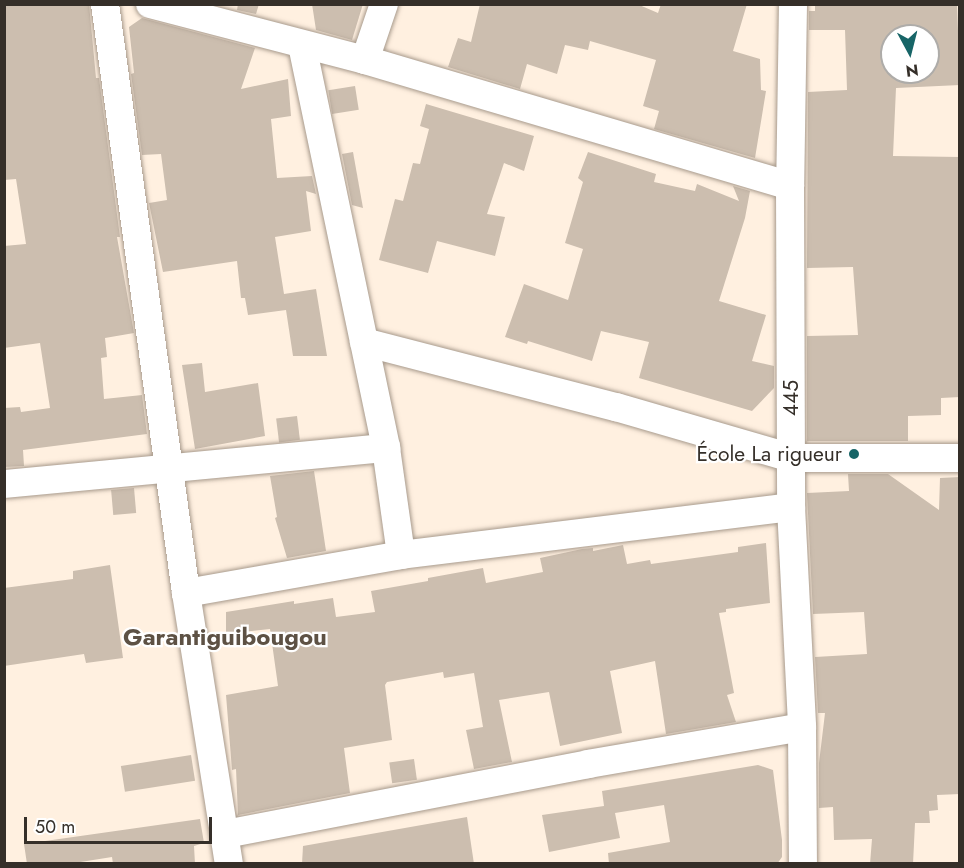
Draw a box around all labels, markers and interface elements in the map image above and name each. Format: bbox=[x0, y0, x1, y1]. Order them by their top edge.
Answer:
north arrow bbox=[880, 24, 940, 84]
text: N bbox=[904, 58, 920, 83]
street label: 445 bbox=[778, 380, 804, 416]
place label: École La rigueur bbox=[696, 441, 842, 467]
marker: École La rigueur bbox=[847, 447, 861, 461]
district label: Garantiguibougou bbox=[123, 623, 327, 651]
scale bar bbox=[27, 805, 214, 843]
text: 50 m bbox=[35, 814, 75, 840]

